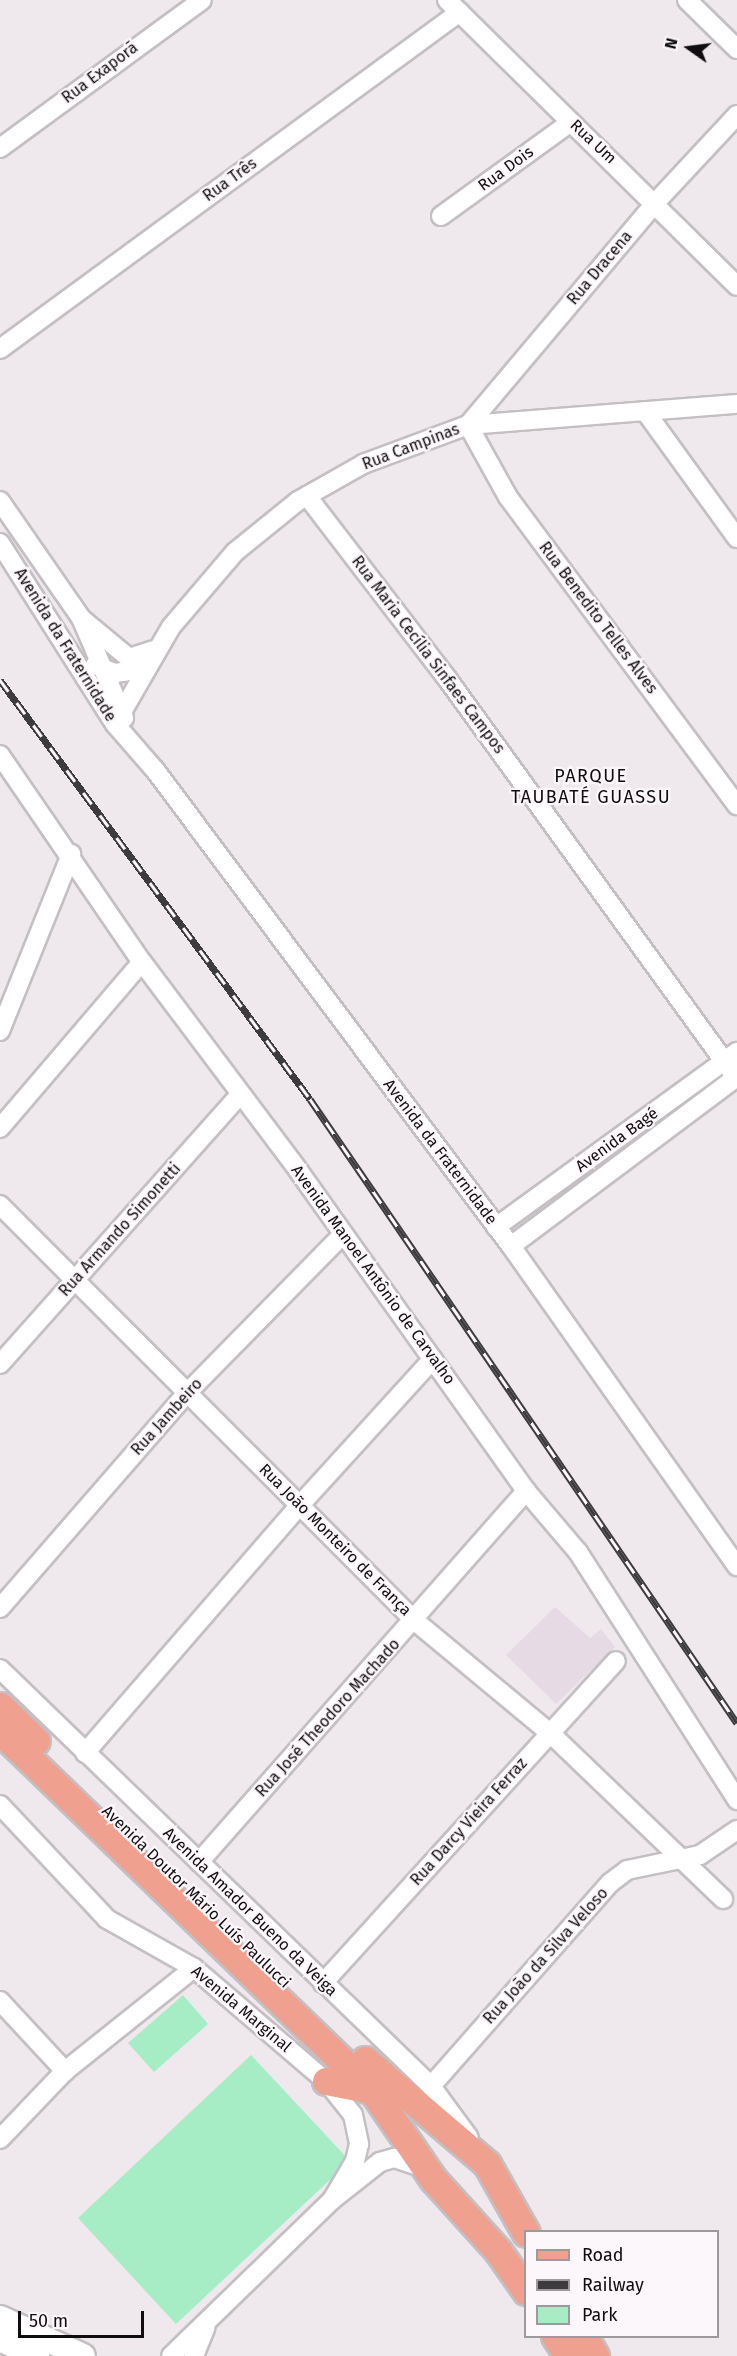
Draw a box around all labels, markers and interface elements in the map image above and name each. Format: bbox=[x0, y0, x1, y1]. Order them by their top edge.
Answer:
north arrow bbox=[659, 18, 719, 78]
text: N bbox=[661, 36, 682, 51]
street label: Rua Exaporã bbox=[58, 38, 142, 108]
street label: Rua Um bbox=[566, 116, 620, 168]
street label: Rua Dois bbox=[475, 143, 537, 195]
street label: Rua Três bbox=[199, 154, 261, 206]
street label: Rua Dracena bbox=[563, 227, 637, 309]
street label: Rua Campinas bbox=[360, 420, 462, 474]
street label: Rua Benedito Telles Alves bbox=[535, 538, 661, 698]
street label: Rua Maria Cecília Sinfaes Campos bbox=[347, 552, 509, 758]
street label: Avenida da Fraternidade bbox=[10, 565, 120, 725]
district label: PARQUE TAUBATÉ GUASSU bbox=[511, 766, 671, 808]
street label: Avenida da Fraternidade bbox=[379, 1076, 501, 1228]
street label: Avenida Bagé bbox=[572, 1104, 662, 1176]
street label: Rua Armando Simonetti bbox=[55, 1159, 185, 1301]
street label: Avenida Manoel Antônio de Carvalho bbox=[287, 1162, 459, 1388]
street label: Rua Jambeiro bbox=[127, 1375, 207, 1459]
street label: Rua João Monteiro de França bbox=[255, 1460, 415, 1620]
street label: Rua José Theodoro Machado bbox=[252, 1635, 404, 1801]
street label: Rua Darcy Vieira Ferraz bbox=[407, 1754, 531, 1890]
street label: Avenida Doutor Mário Luís Paulucci bbox=[98, 1802, 294, 1992]
street label: Avenida Amador Bueno da Veiga bbox=[159, 1824, 341, 2000]
street label: Rua João da Silva Veloso bbox=[480, 1884, 612, 2028]
street label: Avenida Marginal bbox=[187, 1962, 295, 2056]
legend bbox=[524, 2230, 719, 2338]
text: Road bbox=[582, 2244, 624, 2266]
text: Railway bbox=[582, 2274, 644, 2296]
scale bar bbox=[21, 2299, 147, 2337]
text: Park bbox=[582, 2304, 617, 2326]
text: 50 m bbox=[29, 2310, 68, 2332]

